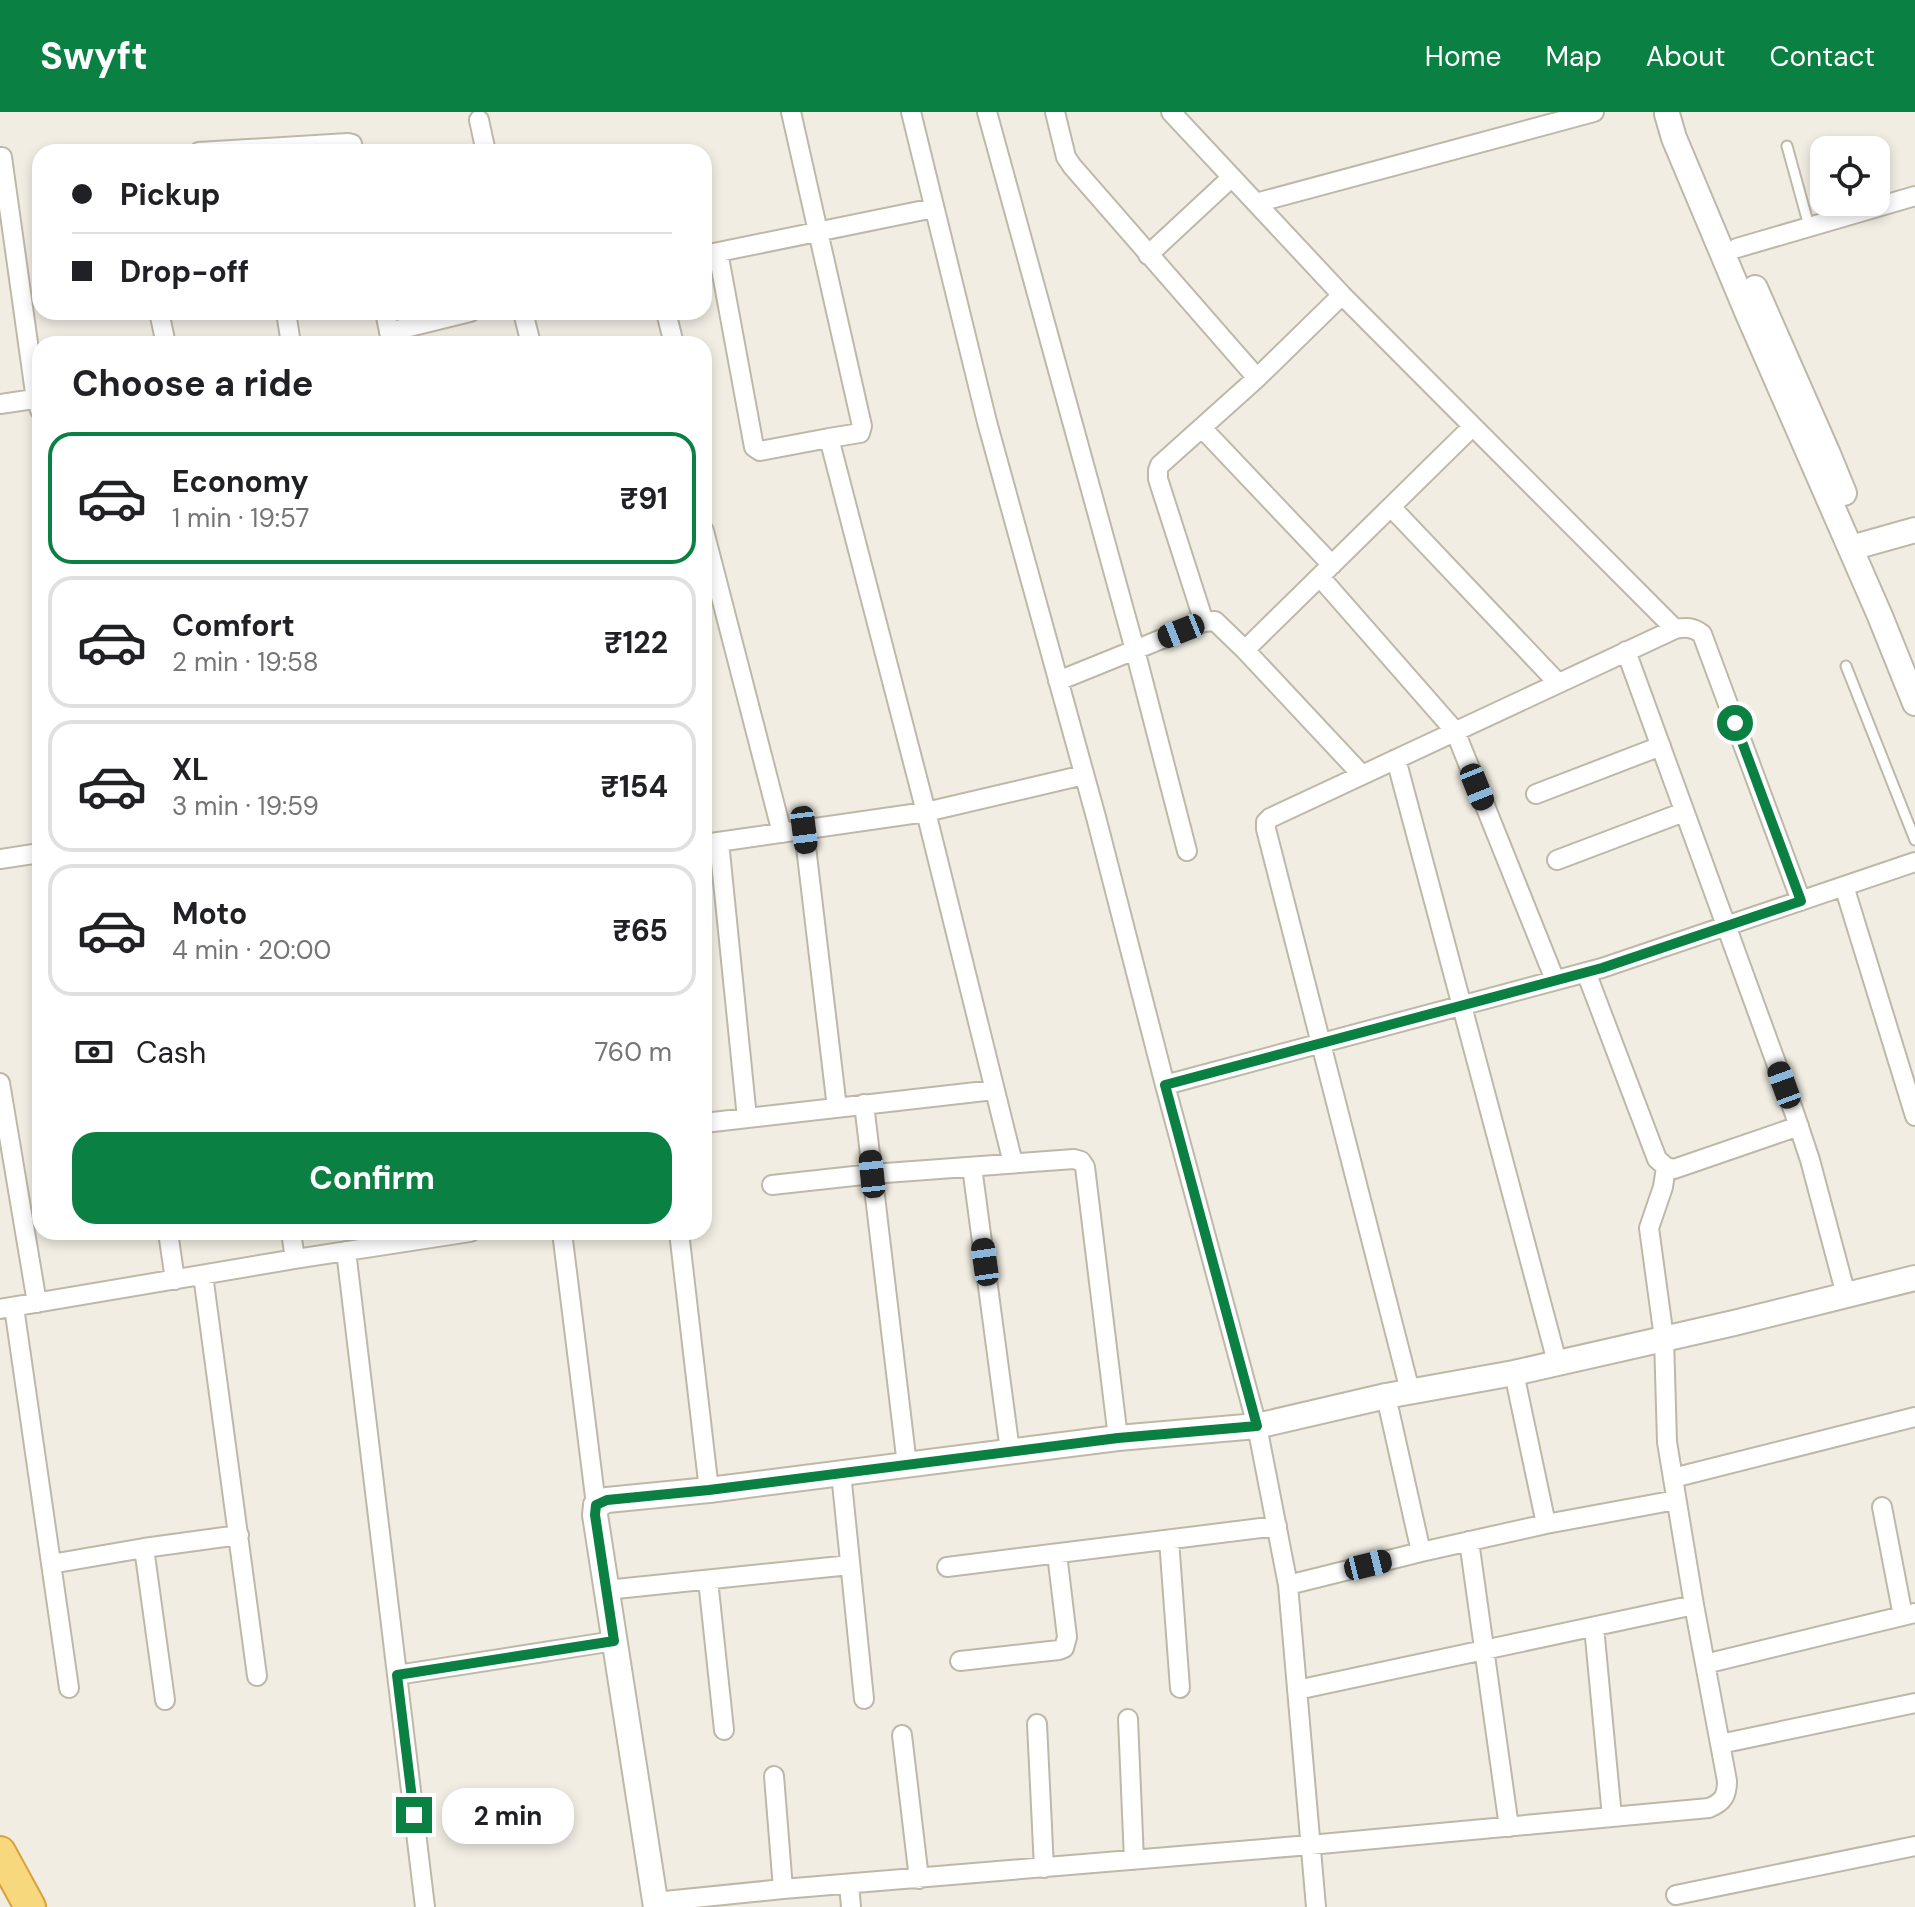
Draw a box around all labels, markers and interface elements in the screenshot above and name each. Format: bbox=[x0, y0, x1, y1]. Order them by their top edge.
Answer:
text: Swyft bbox=[40, 31, 148, 81]
text: Home bbox=[1425, 38, 1501, 75]
text: Map bbox=[1545, 38, 1602, 75]
text: About bbox=[1646, 38, 1725, 75]
text: Contact bbox=[1769, 38, 1875, 75]
map controls bbox=[1810, 136, 1890, 216]
button: locate bbox=[1810, 136, 1890, 216]
text: Pickup bbox=[120, 175, 220, 214]
text: Drop-off bbox=[120, 252, 249, 291]
text: Choose a ride bbox=[72, 360, 313, 407]
icon: car bbox=[76, 462, 148, 534]
text: Economy bbox=[172, 462, 309, 501]
text: ₹91 bbox=[620, 479, 668, 518]
text: 1 min · 19:57 bbox=[172, 501, 309, 535]
icon: car bbox=[76, 606, 148, 678]
text: Comfort bbox=[172, 606, 295, 645]
car bbox=[1154, 611, 1208, 651]
text: ₹122 bbox=[604, 623, 668, 662]
text: 2 min · 19:58 bbox=[172, 645, 319, 679]
route start bbox=[1717, 705, 1753, 741]
icon: car bbox=[76, 750, 148, 822]
text: XL bbox=[172, 750, 209, 789]
car bbox=[1457, 760, 1497, 814]
text: ₹154 bbox=[600, 767, 668, 806]
text: 3 min · 19:59 bbox=[172, 789, 319, 823]
car bbox=[789, 805, 819, 855]
icon: car bbox=[76, 894, 148, 966]
text: Moto bbox=[172, 894, 247, 933]
text: ₹65 bbox=[612, 911, 668, 950]
text: 4 min · 20:00 bbox=[172, 933, 331, 967]
icon: cash bbox=[72, 1030, 116, 1074]
text: Cash bbox=[136, 1033, 206, 1072]
text: 760 m bbox=[595, 1035, 672, 1069]
car bbox=[1765, 1058, 1803, 1112]
button: Confirm bbox=[72, 1132, 672, 1224]
car bbox=[858, 1149, 886, 1199]
car bbox=[970, 1237, 1000, 1287]
car bbox=[1342, 1548, 1394, 1582]
callout: 2 min bbox=[442, 1787, 574, 1843]
route end bbox=[396, 1797, 432, 1833]
text: 2 min bbox=[474, 1799, 542, 1833]

